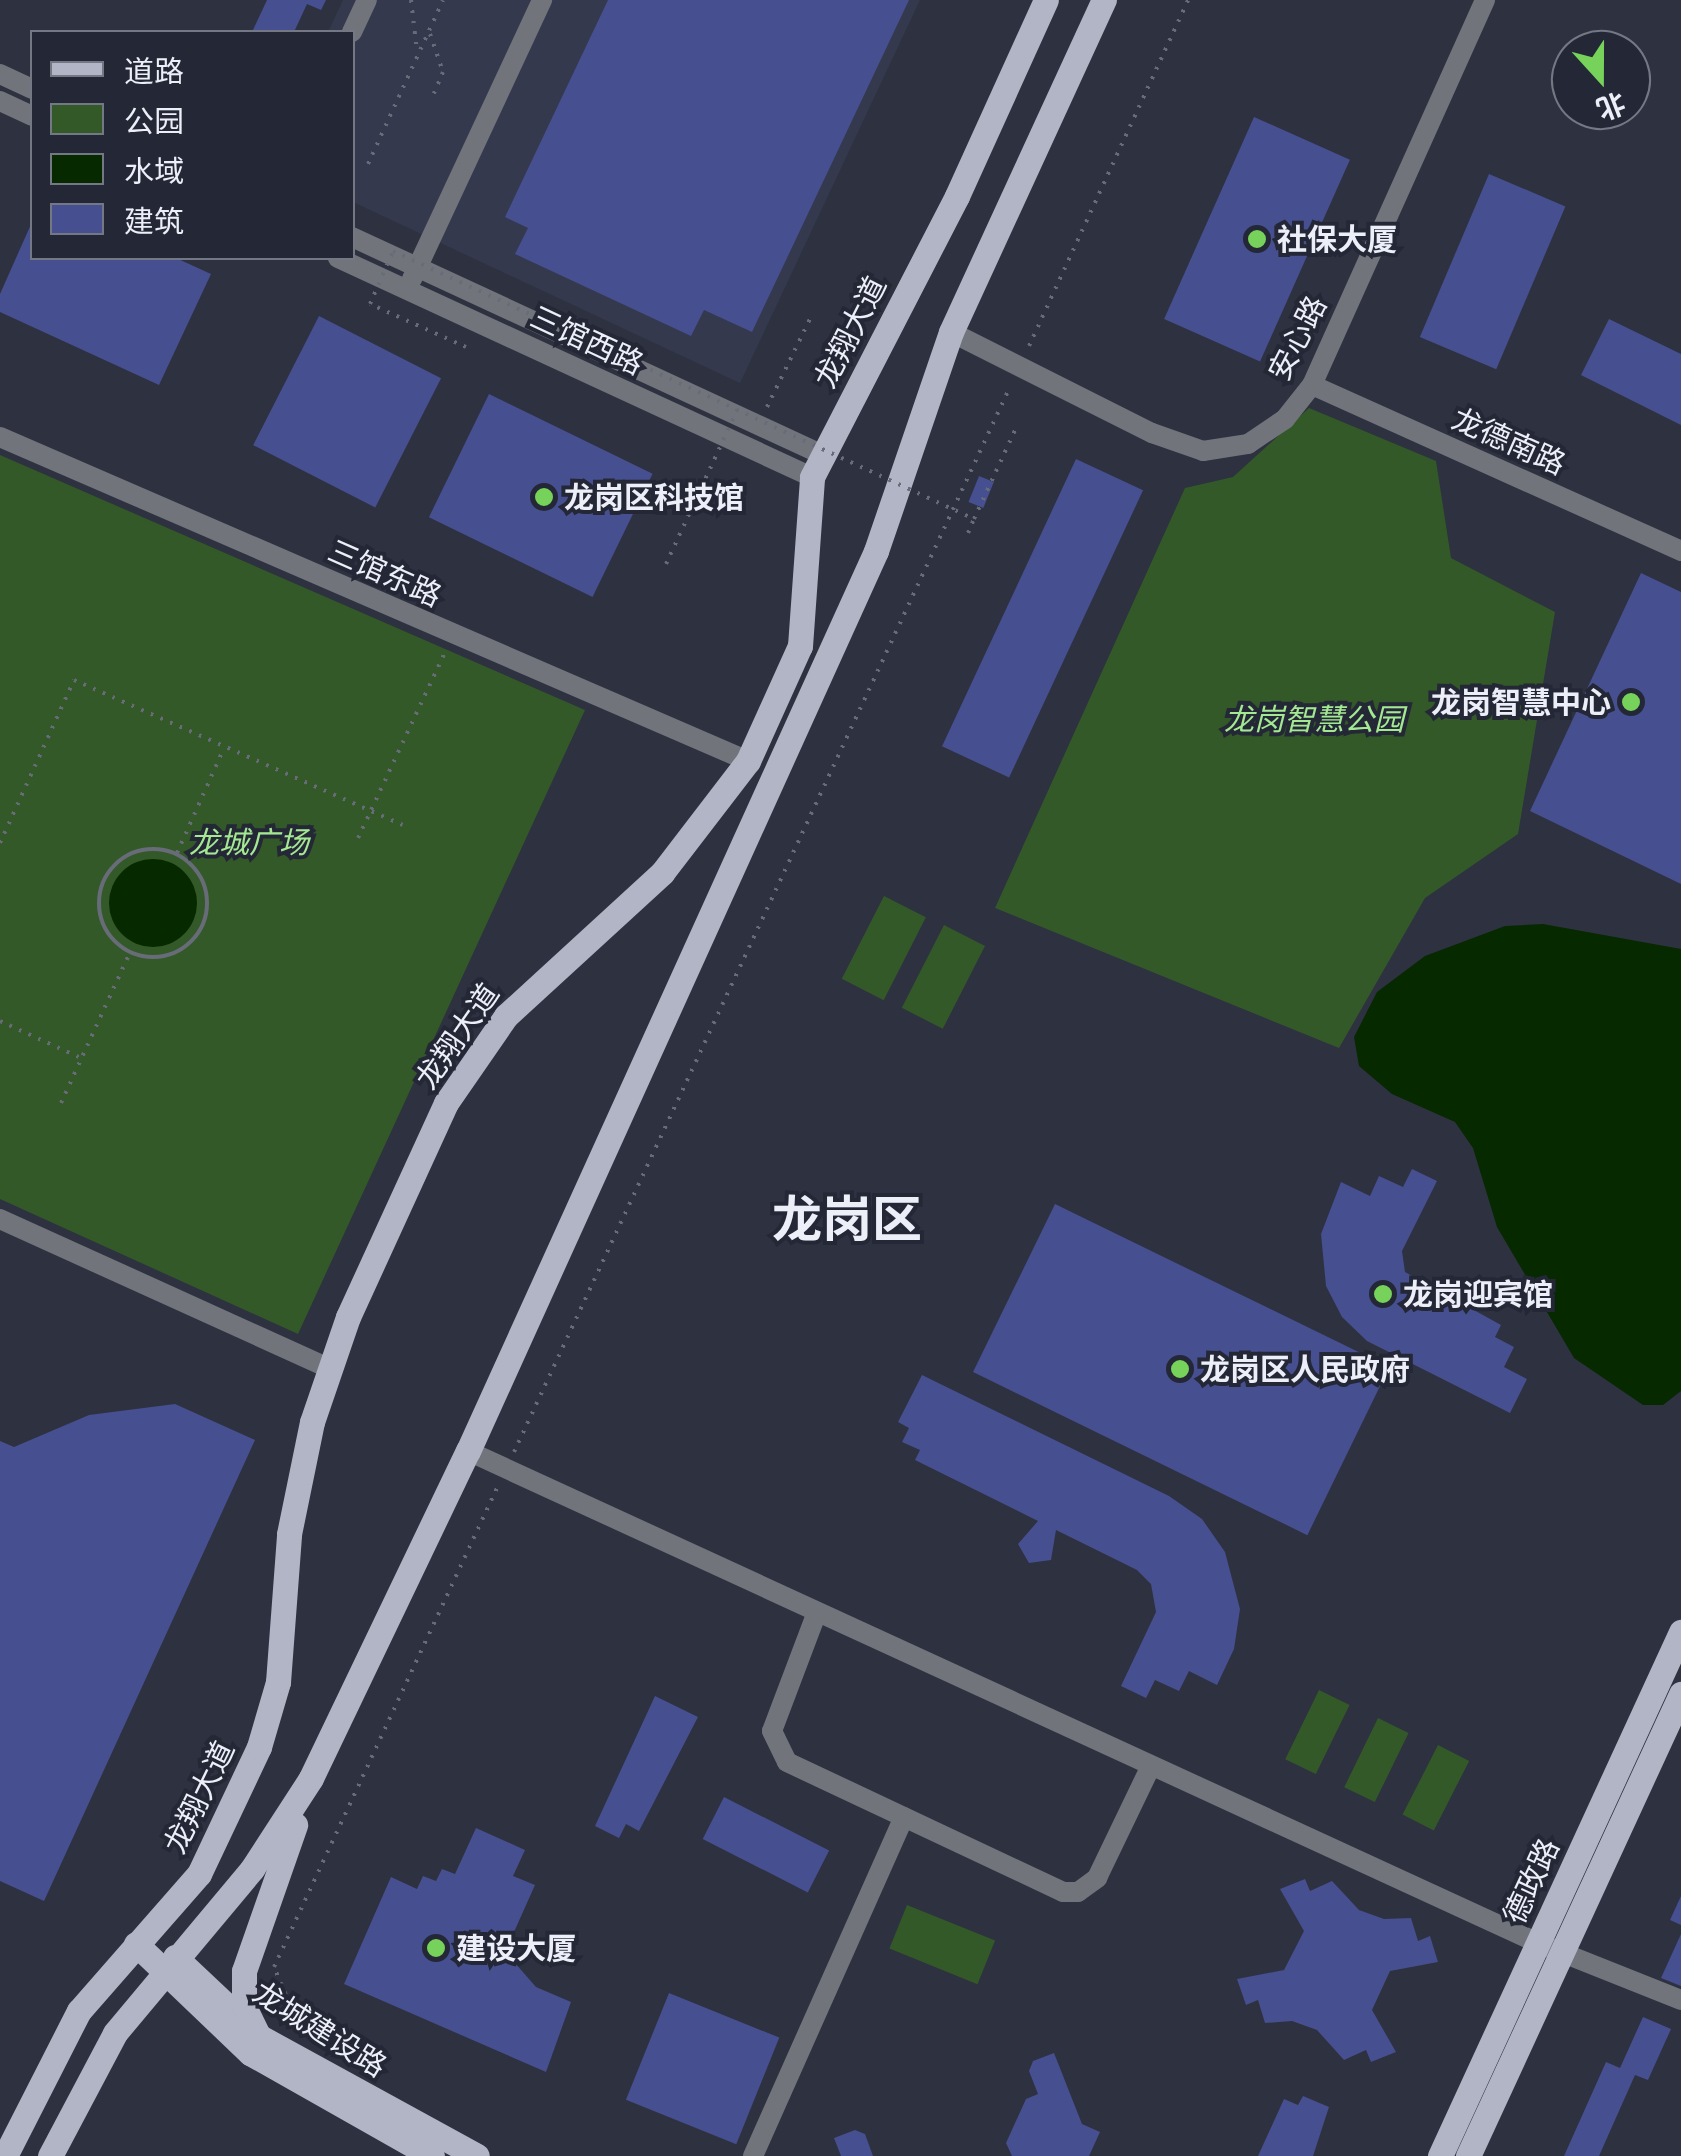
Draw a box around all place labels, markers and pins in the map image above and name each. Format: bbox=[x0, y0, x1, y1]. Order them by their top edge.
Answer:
place label: 社保大厦 bbox=[1277, 221, 1397, 257]
marker: 社保大厦 bbox=[1246, 228, 1268, 250]
place label: 龙岗区科技馆 bbox=[564, 479, 744, 515]
marker: 龙岗区科技馆 bbox=[533, 486, 555, 508]
place label: 龙岗智慧中心 bbox=[1431, 684, 1611, 720]
marker: 龙岗智慧中心 bbox=[1620, 691, 1642, 713]
place label: 龙岗迎宾馆 bbox=[1403, 1276, 1553, 1312]
marker: 龙岗迎宾馆 bbox=[1372, 1283, 1394, 1305]
place label: 龙岗区人民政府 bbox=[1200, 1351, 1410, 1387]
marker: 龙岗区人民政府 bbox=[1169, 1358, 1191, 1380]
place label: 建设大厦 bbox=[456, 1930, 576, 1966]
marker: 建设大厦 bbox=[425, 1937, 447, 1959]

